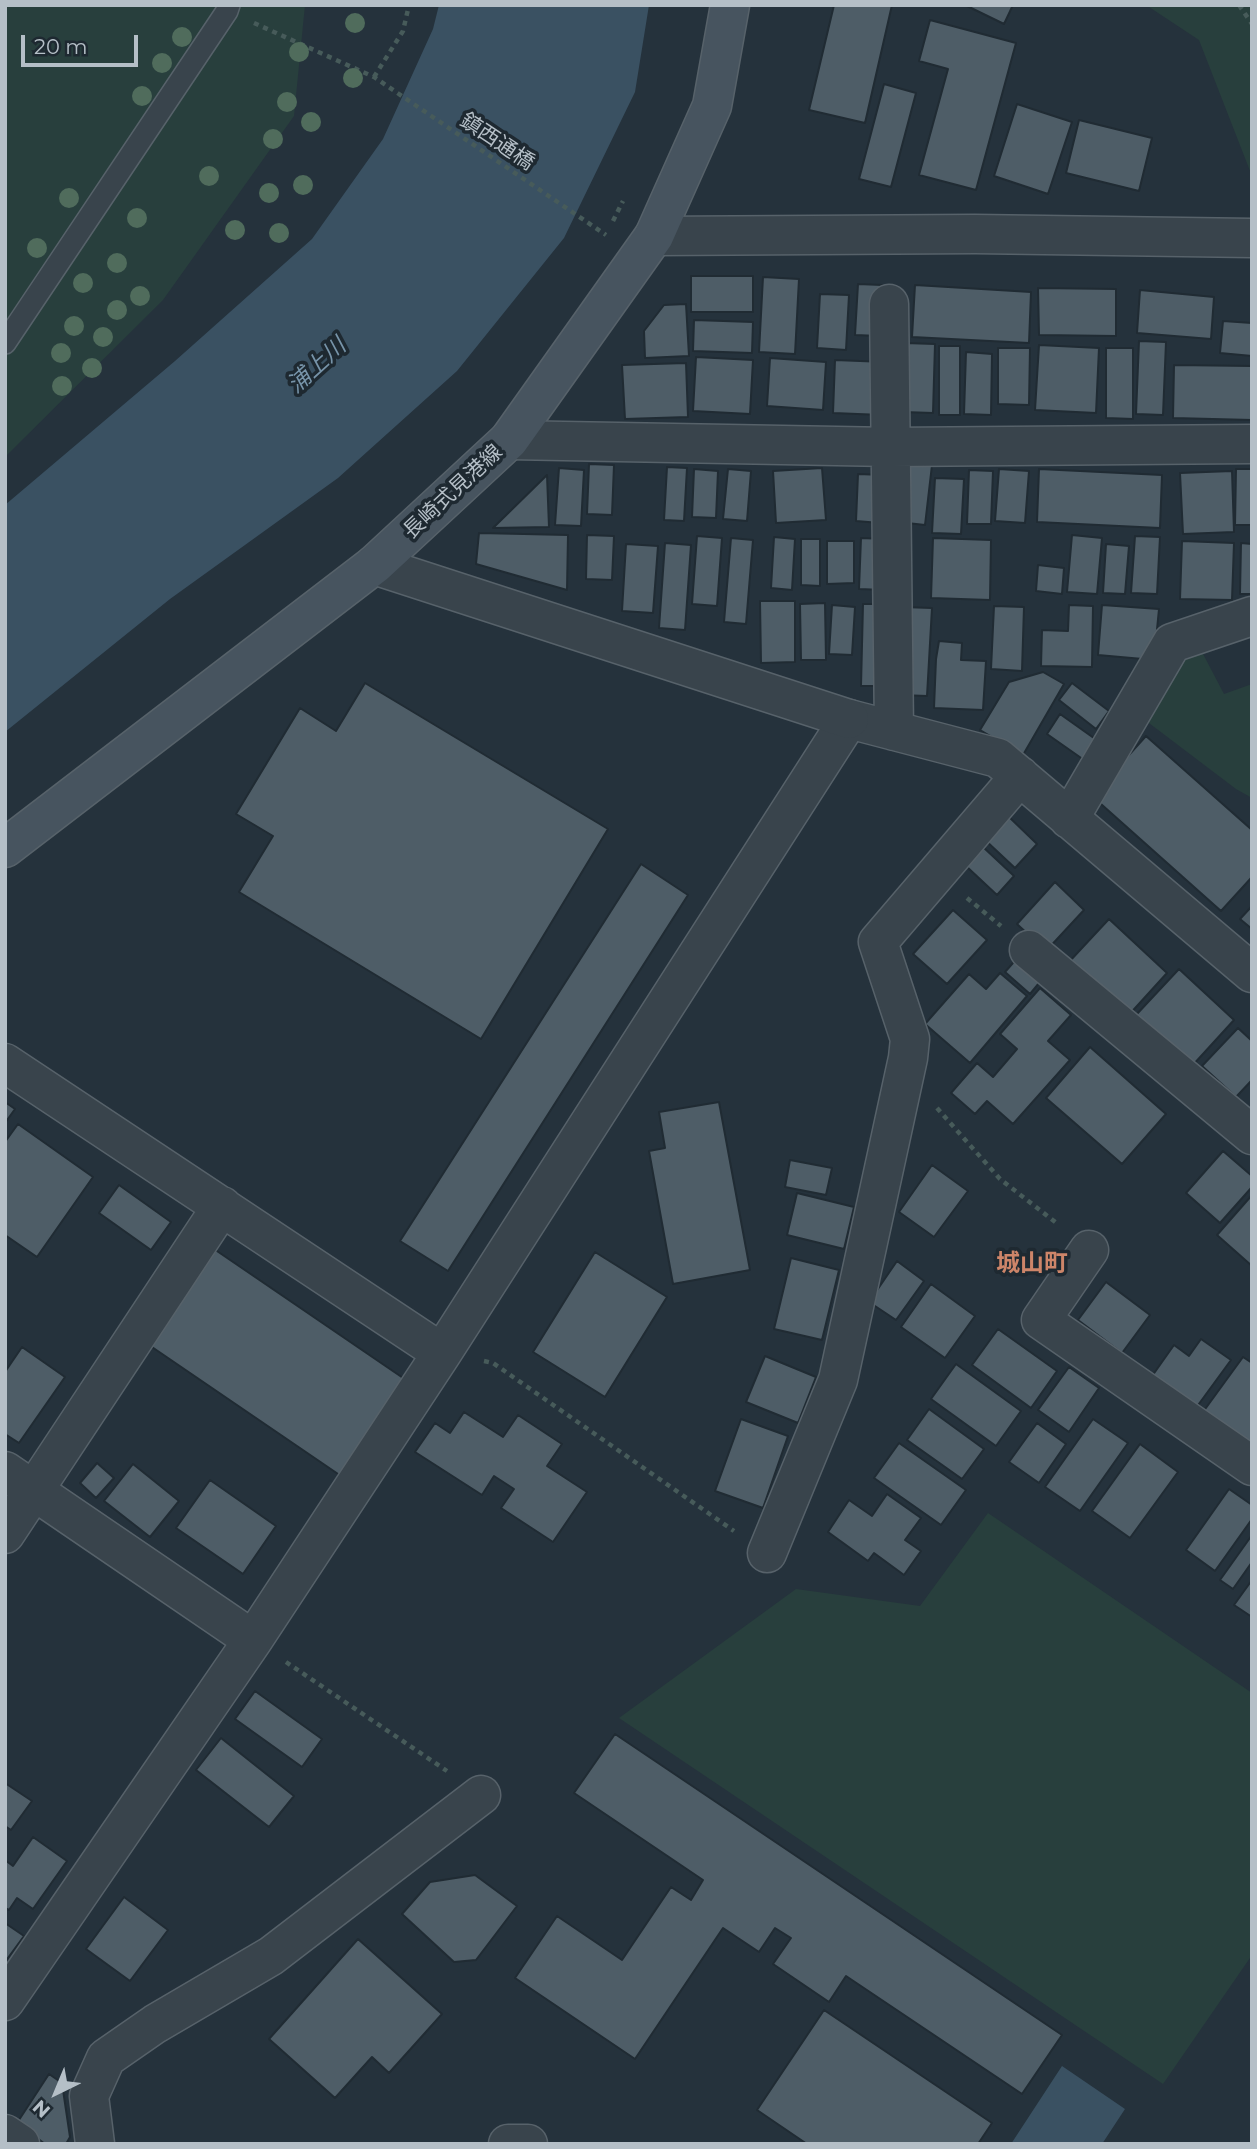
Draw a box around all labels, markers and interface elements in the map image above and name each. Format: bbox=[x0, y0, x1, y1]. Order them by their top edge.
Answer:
scale bar bbox=[24, 21, 142, 65]
text: 20 m bbox=[34, 34, 88, 59]
street label: 鎮西通橋 bbox=[455, 108, 539, 176]
water label: 浦上川 bbox=[282, 333, 352, 399]
street label: 長崎式見港線 bbox=[398, 440, 508, 544]
district label: 城山町 bbox=[996, 1250, 1068, 1278]
north arrow bbox=[21, 2058, 91, 2128]
text: N bbox=[28, 2095, 55, 2122]

